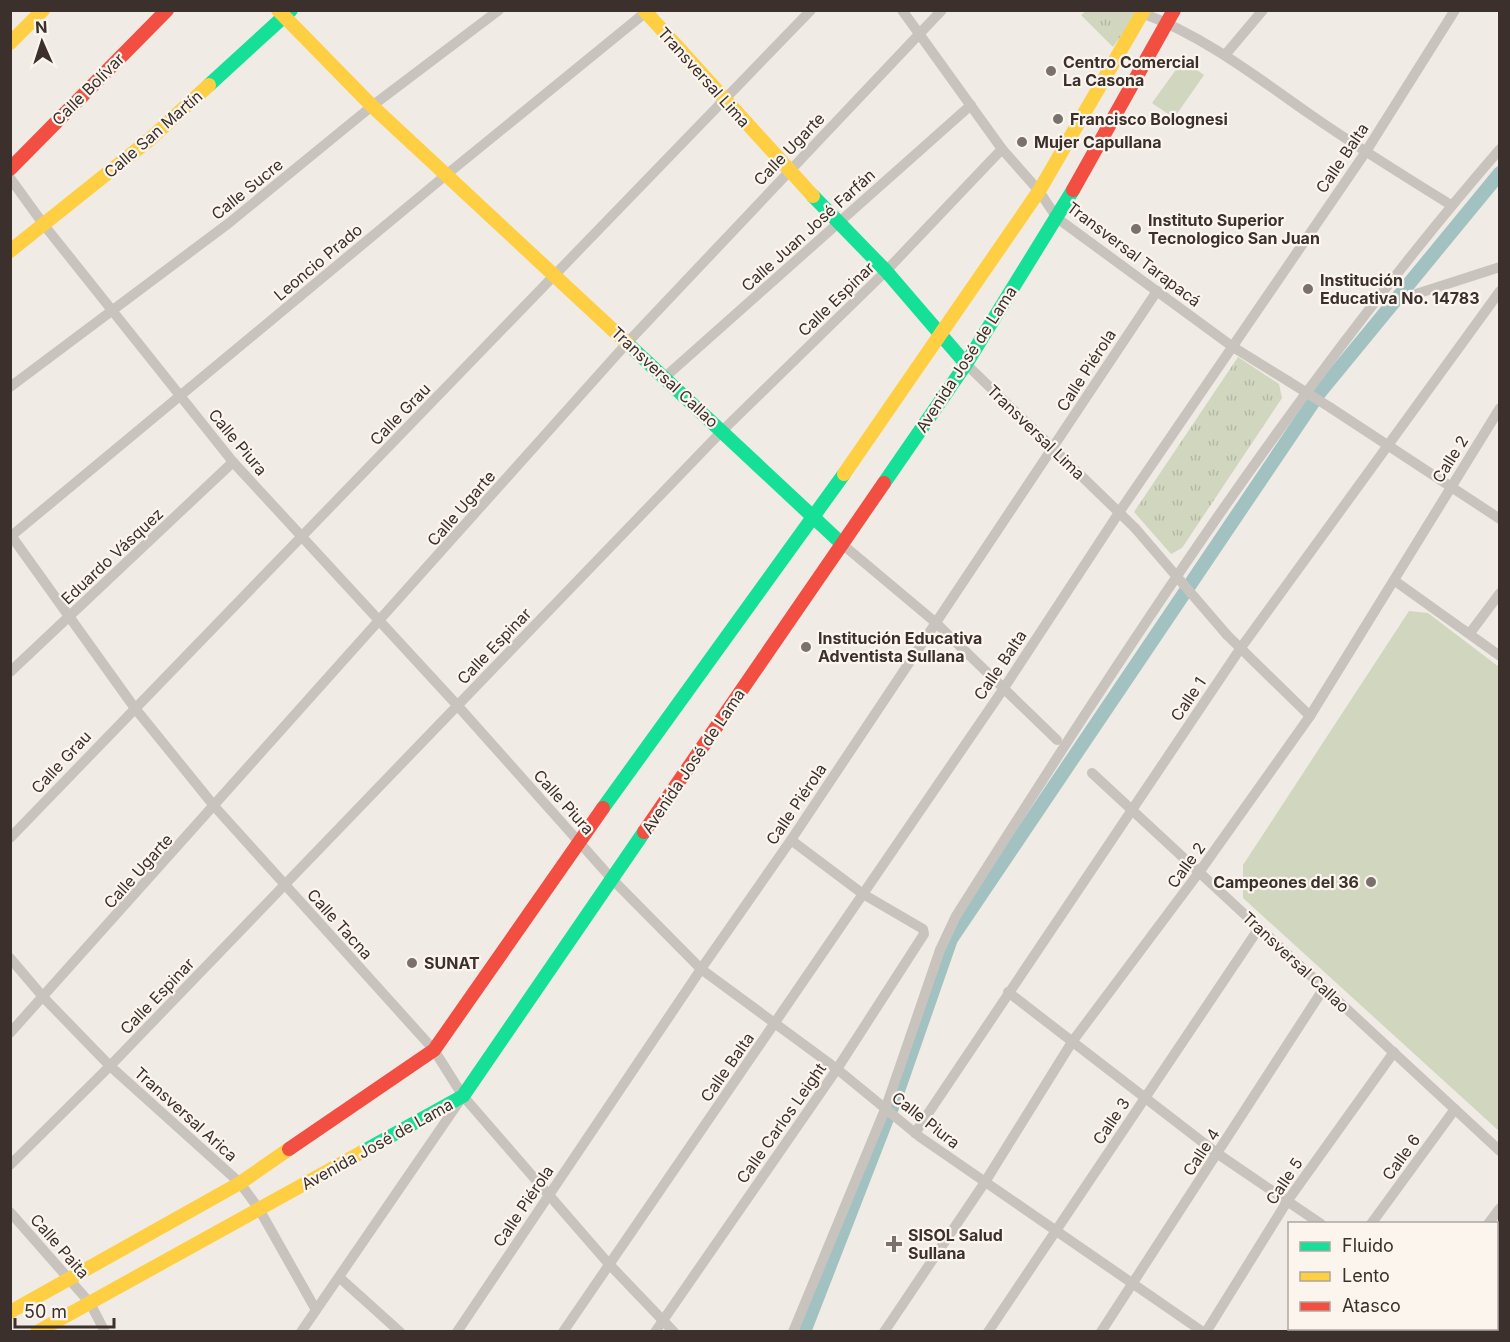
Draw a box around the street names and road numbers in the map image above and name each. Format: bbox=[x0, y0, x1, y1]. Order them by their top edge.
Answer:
street label: Transversal Lima bbox=[654, 23, 754, 131]
street label: Calle Bolívar bbox=[48, 49, 128, 129]
street label: Calle San Martín bbox=[100, 86, 206, 182]
street label: Calle Ugarte bbox=[749, 108, 829, 190]
street label: Calle Balta bbox=[1311, 119, 1373, 197]
street label: Calle Sucre bbox=[207, 154, 287, 224]
street label: Calle Juan José Farfán bbox=[737, 165, 879, 295]
street label: Transversal Tarapacá bbox=[1063, 197, 1205, 311]
street label: Leoncio Prado bbox=[270, 219, 366, 305]
street label: Calle Espinar bbox=[794, 258, 878, 340]
street label: Avenida José de Lama bbox=[911, 282, 1021, 436]
street label: Transversal Callao bbox=[607, 322, 723, 432]
street label: Calle Piérola bbox=[1052, 325, 1120, 415]
street label: Calle Grau bbox=[365, 379, 435, 449]
street label: Transversal Lima bbox=[983, 380, 1089, 484]
street label: Calle Piura bbox=[204, 405, 272, 479]
street label: Calle 2 bbox=[1428, 432, 1472, 486]
street label: Calle Ugarte bbox=[423, 466, 499, 550]
street label: Eduardo Vásquez bbox=[57, 504, 167, 608]
street label: Calle Espinar bbox=[453, 604, 535, 688]
street label: Calle Balta bbox=[969, 626, 1031, 704]
street label: Calle 1 bbox=[1166, 673, 1210, 725]
street label: Avenida José de Lama bbox=[637, 685, 749, 837]
street label: Calle Grau bbox=[27, 726, 95, 798]
street label: Calle Piérola bbox=[761, 759, 831, 849]
street label: Calle Piura bbox=[530, 765, 598, 839]
street label: Calle Ugarte bbox=[99, 830, 177, 912]
street label: Calle 2 bbox=[1163, 838, 1209, 892]
street label: Calle Tacna bbox=[303, 885, 377, 963]
street label: Transversal Callao bbox=[1238, 907, 1354, 1017]
street label: Calle Espinar bbox=[116, 954, 198, 1038]
street label: Calle Balta bbox=[696, 1028, 758, 1106]
street label: Calle Carlos Leight bbox=[732, 1059, 830, 1187]
street label: Transversal Arica bbox=[130, 1063, 242, 1165]
street label: Calle Piura bbox=[888, 1087, 964, 1153]
street label: Avenida José de Lama bbox=[298, 1094, 456, 1194]
street label: Calle 3 bbox=[1088, 1094, 1134, 1148]
street label: Calle 4 bbox=[1178, 1124, 1224, 1180]
street label: Calle 6 bbox=[1378, 1130, 1424, 1184]
street label: Calle 5 bbox=[1261, 1154, 1307, 1208]
street label: Calle Piérola bbox=[488, 1161, 558, 1251]
street label: Calle Paita bbox=[26, 1209, 94, 1283]

